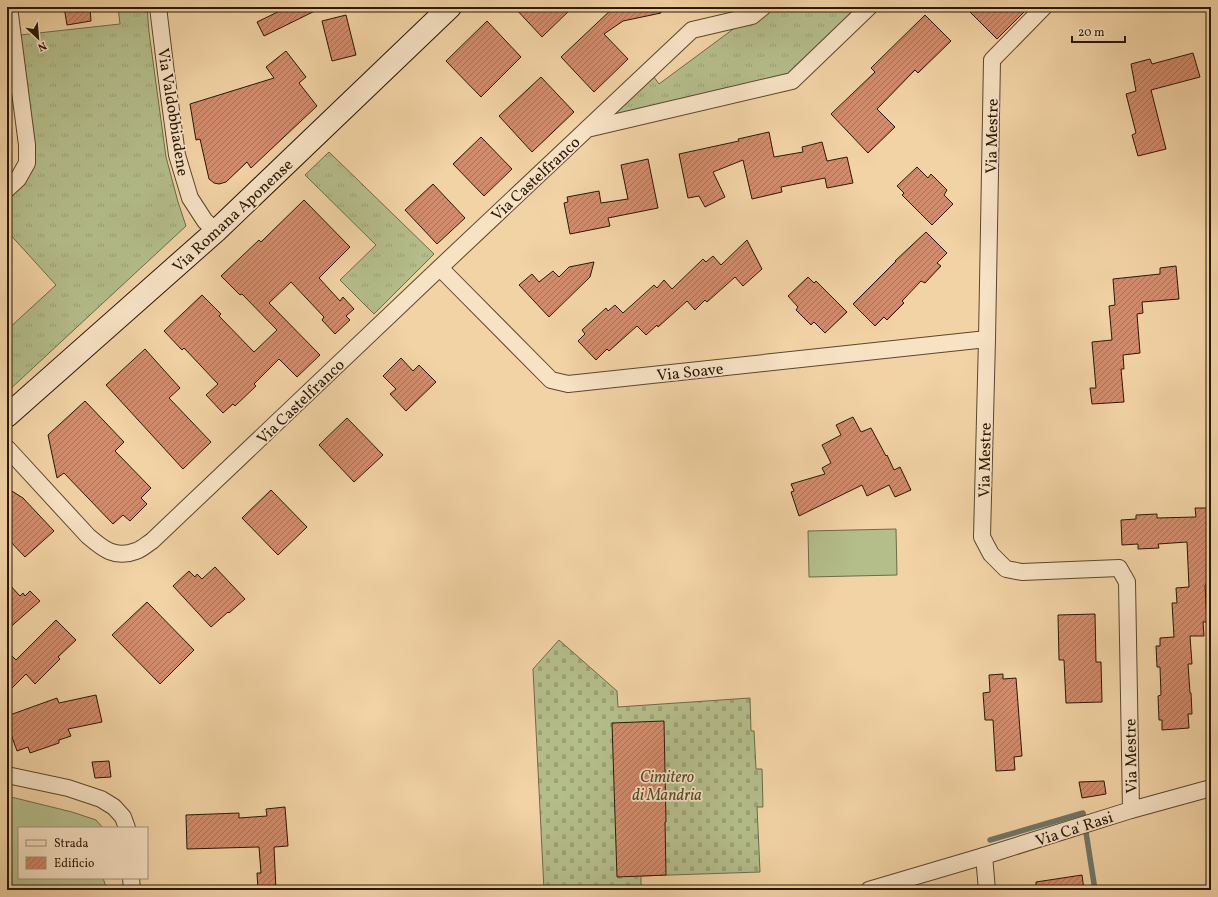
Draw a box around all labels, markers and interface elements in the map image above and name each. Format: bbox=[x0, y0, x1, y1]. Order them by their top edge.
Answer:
north arrow bbox=[18, 18, 58, 58]
scale bar bbox=[1072, 18, 1125, 44]
text: 20 m bbox=[1078, 25, 1105, 41]
text: N bbox=[35, 37, 49, 54]
street label: Via Valdobbiadene bbox=[151, 47, 193, 178]
street label: Via Mestre bbox=[981, 98, 1005, 174]
street label: Via Castelfranco bbox=[487, 132, 586, 227]
street label: Via Romana Aponense bbox=[168, 155, 298, 278]
street label: Via Castelfranco bbox=[253, 355, 350, 450]
street label: Via Soave bbox=[656, 359, 725, 387]
street label: Via Mestre bbox=[974, 422, 998, 498]
street label: Via Mestre bbox=[1120, 718, 1144, 794]
park label: Cimitero di Mandria bbox=[632, 767, 702, 807]
street label: Via Ca' Rasi bbox=[1033, 807, 1116, 853]
legend bbox=[18, 827, 148, 879]
text: Strada bbox=[54, 836, 89, 852]
text: Edificio bbox=[54, 856, 94, 872]

